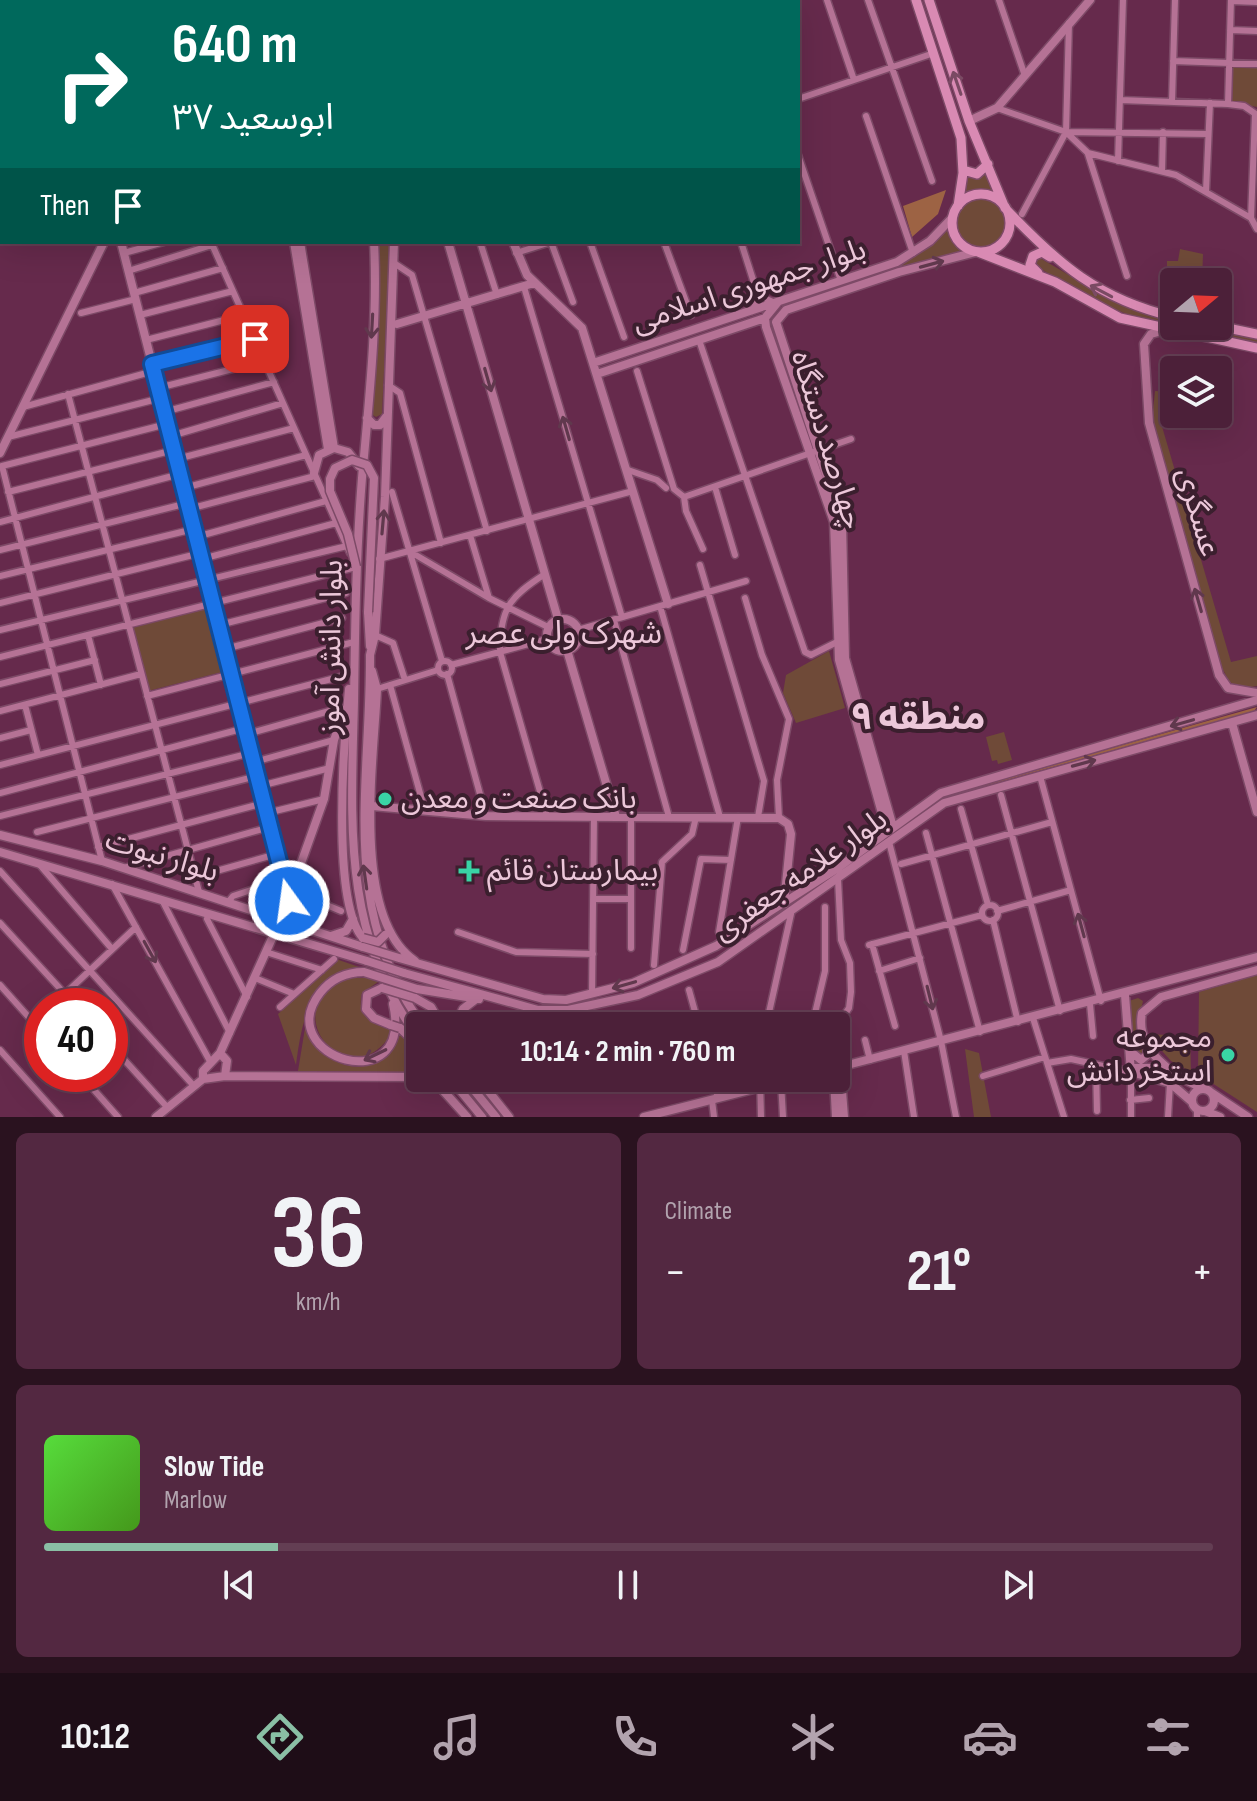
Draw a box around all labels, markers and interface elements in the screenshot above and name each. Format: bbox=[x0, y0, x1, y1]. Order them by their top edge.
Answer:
text: 640 m bbox=[172, 12, 298, 79]
icon: right bbox=[40, 32, 144, 136]
one-way arrow bbox=[948, 70, 963, 95]
text: ابوسعید ۳۷ bbox=[172, 97, 334, 140]
icon: arrive bbox=[106, 184, 150, 228]
text: Then bbox=[40, 188, 90, 224]
street label: بلوار جمهوری اسلامی bbox=[628, 231, 870, 341]
one-way arrow bbox=[919, 255, 945, 270]
north arrow bbox=[1160, 268, 1232, 340]
map controls bbox=[1160, 268, 1232, 428]
one-way arrow bbox=[1089, 282, 1113, 298]
pin bbox=[221, 305, 289, 373]
one-way arrow bbox=[365, 312, 380, 339]
icon: arrive bbox=[233, 317, 277, 361]
street label: چهارصد دستگاه bbox=[783, 346, 871, 534]
button: layers bbox=[1160, 356, 1232, 428]
one-way arrow bbox=[482, 367, 496, 392]
one-way arrow bbox=[558, 416, 573, 442]
street label: عسگری bbox=[1168, 464, 1228, 560]
one-way arrow bbox=[375, 509, 390, 536]
street label: بلوار دانش آموز bbox=[311, 559, 351, 736]
one-way arrow bbox=[1190, 587, 1205, 613]
district label: شهرک ولی عصر bbox=[465, 614, 662, 653]
district label: منطقه ۹ bbox=[851, 695, 985, 740]
one-way arrow bbox=[1170, 717, 1196, 732]
one-way arrow bbox=[1071, 755, 1097, 770]
place label: بانک صنعت و معدن bbox=[401, 781, 637, 817]
marker: بانک صنعت و معدن bbox=[376, 790, 394, 808]
street label: بلوار علامه جعفری bbox=[706, 801, 894, 949]
street label: بلوار نبوت bbox=[101, 822, 223, 890]
place label: بیمارستان قائم bbox=[487, 853, 658, 893]
position arrow bbox=[247, 859, 331, 943]
marker: بیمارستان قائم bbox=[458, 860, 480, 882]
one-way arrow bbox=[357, 864, 372, 890]
one-way arrow bbox=[1072, 913, 1087, 939]
one-way arrow bbox=[142, 940, 158, 963]
one-way arrow bbox=[612, 979, 637, 993]
one-way arrow bbox=[923, 985, 938, 1011]
speed limit sign: 40 bbox=[24, 988, 128, 1092]
place label: مجموعه استخر دانش bbox=[1067, 1020, 1212, 1090]
text: 10:14 · 2 min · 760 m bbox=[521, 1034, 735, 1070]
marker: مجموعه استخر دانش bbox=[1219, 1046, 1237, 1064]
one-way arrow bbox=[364, 1048, 388, 1063]
text: 36 bbox=[270, 1172, 366, 1297]
text: Climate bbox=[665, 1196, 732, 1227]
text: 21° bbox=[906, 1236, 971, 1308]
text: − bbox=[665, 1246, 686, 1299]
text: + bbox=[1191, 1246, 1213, 1299]
text: km/h bbox=[296, 1287, 341, 1318]
text: Slow Tide bbox=[164, 1449, 264, 1485]
text: Marlow bbox=[164, 1485, 227, 1516]
icon: previous bbox=[217, 1563, 261, 1607]
icon: pause bbox=[606, 1563, 650, 1607]
icon: next bbox=[996, 1563, 1040, 1607]
icon: directions bbox=[252, 1709, 308, 1765]
icon: music bbox=[429, 1709, 485, 1765]
icon: phone bbox=[607, 1709, 663, 1765]
icon: climate bbox=[785, 1709, 841, 1765]
icon: car bbox=[962, 1709, 1018, 1765]
icon: filters bbox=[1140, 1709, 1196, 1765]
text: 10:12 bbox=[61, 1716, 130, 1759]

